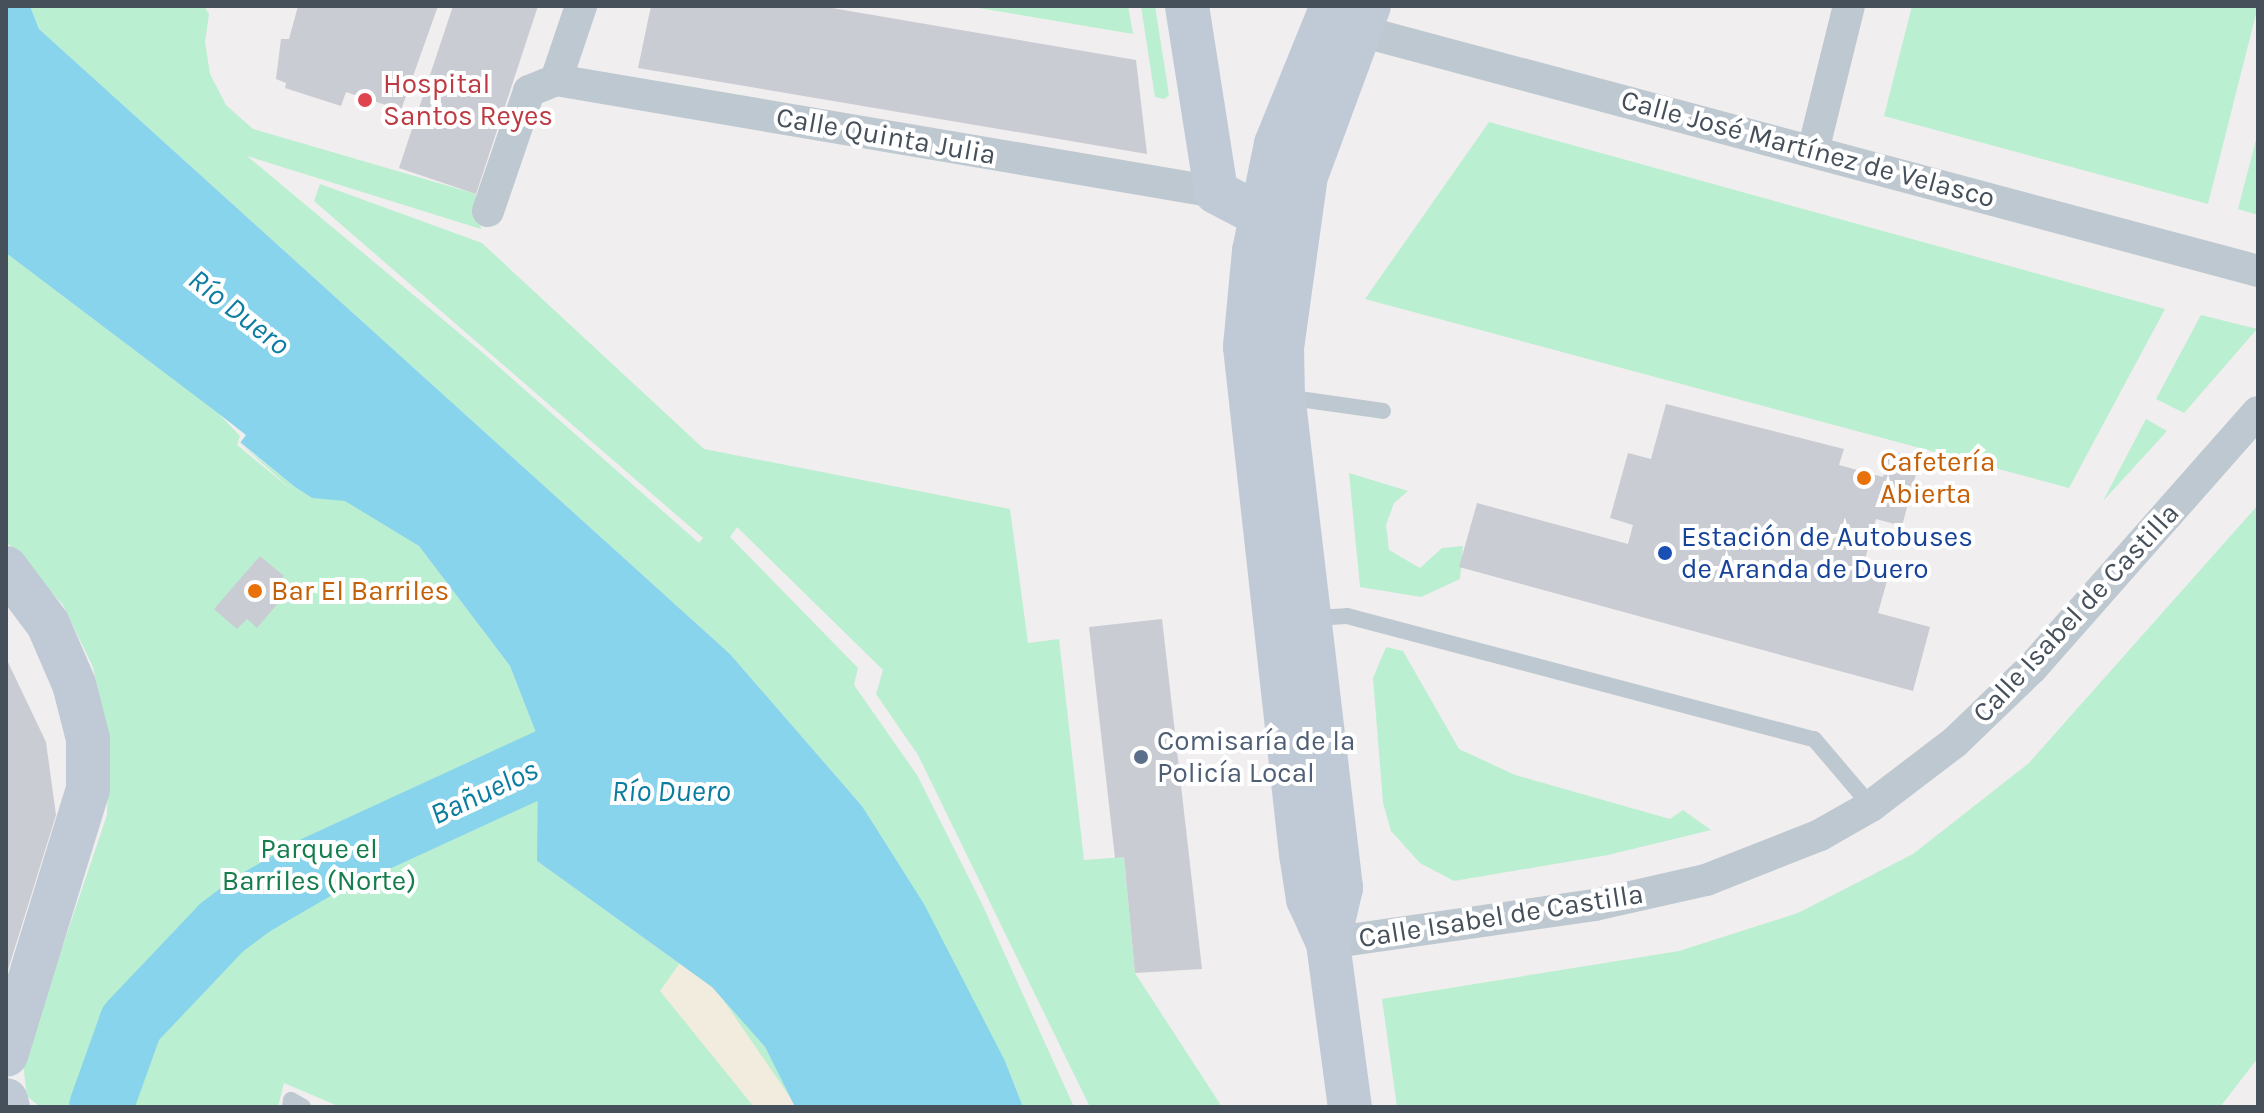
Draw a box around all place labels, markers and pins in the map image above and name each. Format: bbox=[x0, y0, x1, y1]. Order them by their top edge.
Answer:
place label: Hospital Santos Reyes bbox=[383, 67, 553, 133]
marker: Hospital Santos Reyes bbox=[354, 89, 376, 111]
place label: Cafetería Abierta bbox=[1880, 445, 1995, 511]
marker: Cafetería Abierta bbox=[1855, 469, 1873, 487]
place label: Estación de Autobuses de Aranda de Duero bbox=[1681, 520, 1973, 586]
marker: Estación de Autobuses de Aranda de Duero bbox=[1656, 544, 1674, 562]
place label: Bar El Barriles bbox=[271, 574, 449, 608]
marker: Bar El Barriles bbox=[246, 582, 264, 600]
place label: Comisaría de la Policía Local bbox=[1157, 724, 1356, 790]
marker: Comisaría de la Policía Local bbox=[1132, 748, 1150, 766]

